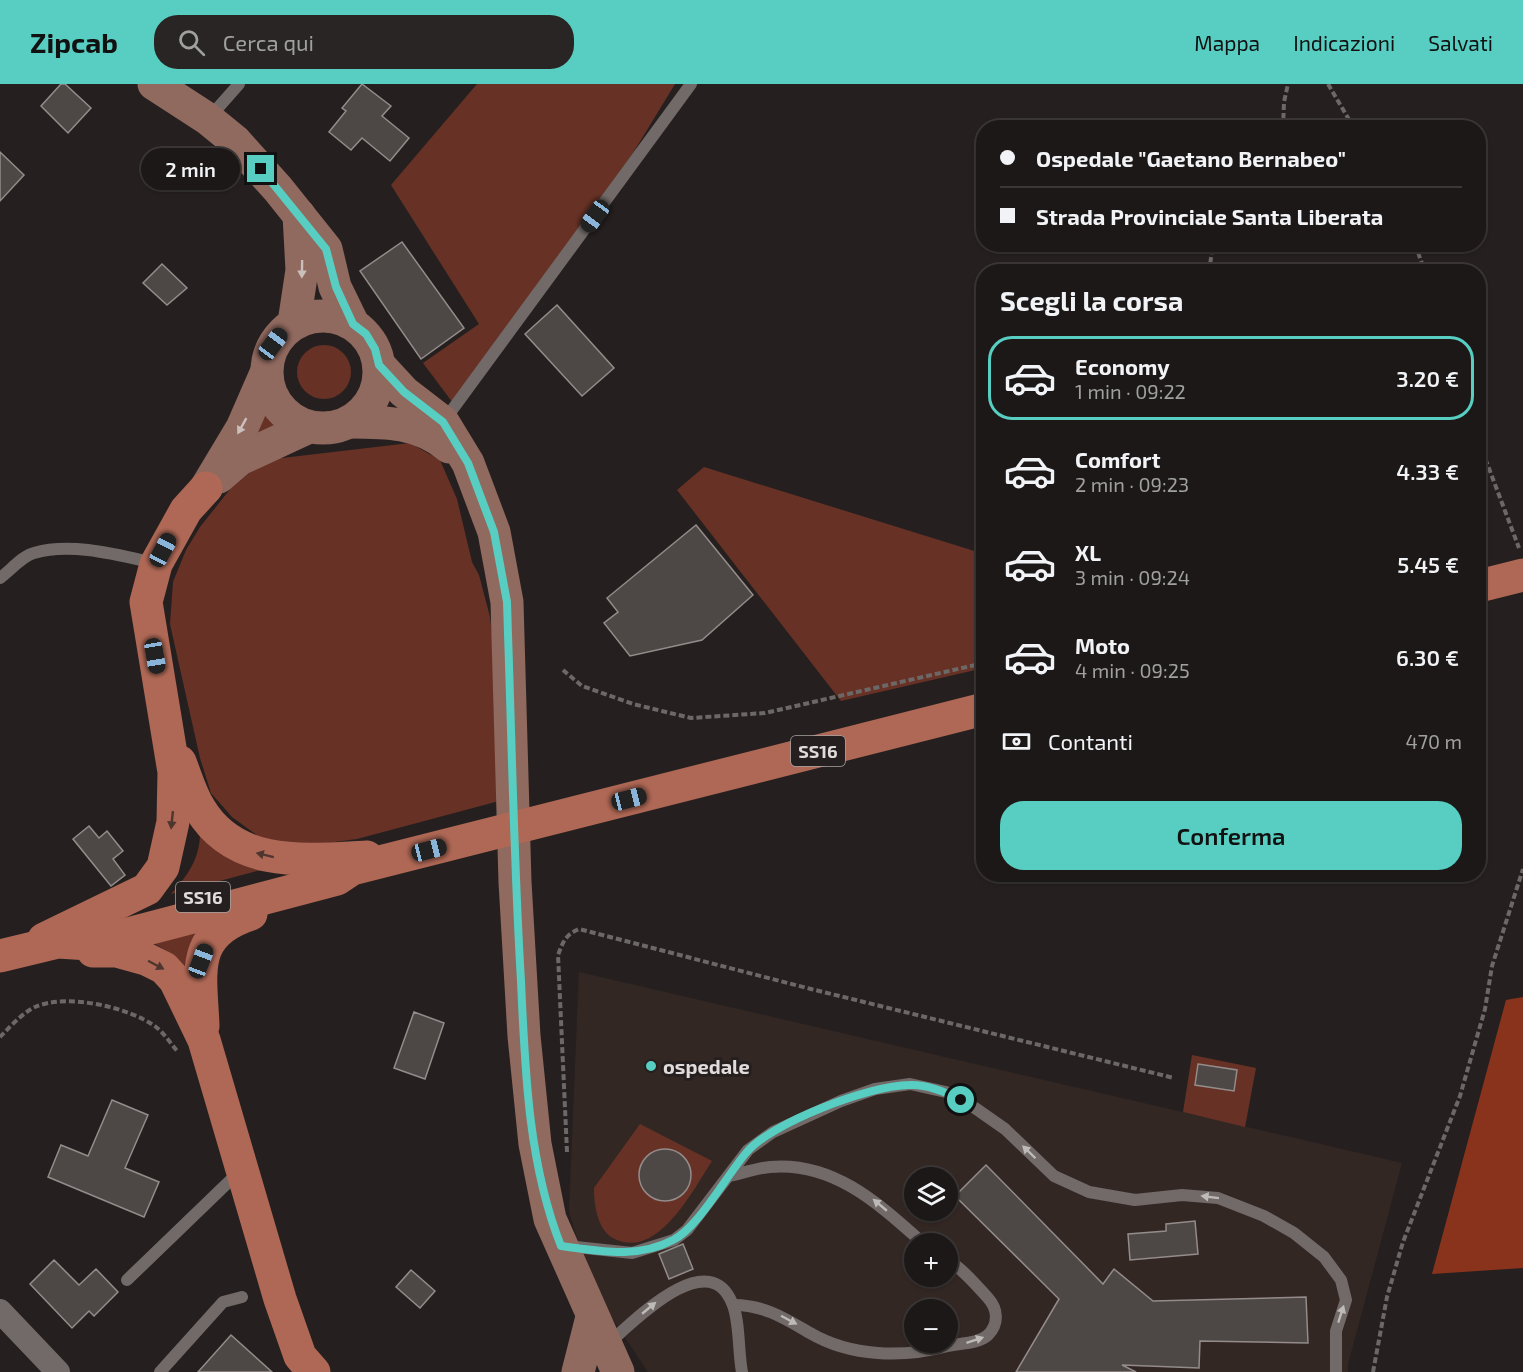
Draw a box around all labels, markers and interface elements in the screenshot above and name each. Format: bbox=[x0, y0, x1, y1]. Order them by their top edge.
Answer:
search box bbox=[154, 15, 574, 69]
text: Zipcab bbox=[30, 25, 118, 59]
icon: search bbox=[175, 26, 208, 59]
text: Cerca qui bbox=[223, 29, 314, 55]
text: Mappa bbox=[1194, 30, 1260, 55]
text: Indicazioni bbox=[1293, 30, 1395, 55]
text: Salvati bbox=[1428, 30, 1493, 55]
text: Ospedale "Gaetano Bernabeo" bbox=[1036, 145, 1346, 171]
callout: 2 min bbox=[141, 148, 240, 190]
route end bbox=[247, 155, 274, 182]
text: 2 min bbox=[165, 157, 216, 181]
car bbox=[577, 196, 613, 236]
text: Strada Provinciale Santa Liberata bbox=[1036, 203, 1383, 229]
one-way arrow bbox=[297, 260, 306, 279]
text: Scegli la corsa bbox=[1000, 284, 1183, 316]
car bbox=[255, 324, 291, 364]
icon: car bbox=[1003, 351, 1057, 405]
text: Economy bbox=[1075, 353, 1170, 379]
text: 3.20 € bbox=[1396, 365, 1459, 391]
text: 1 min · 09:22 bbox=[1075, 379, 1186, 403]
one-way arrow bbox=[237, 418, 247, 435]
icon: car bbox=[1003, 444, 1057, 498]
text: Comfort bbox=[1075, 446, 1160, 472]
text: 4.33 € bbox=[1396, 458, 1459, 484]
text: 2 min · 09:23 bbox=[1075, 472, 1189, 496]
car bbox=[147, 530, 179, 570]
icon: car bbox=[1003, 537, 1057, 591]
text: XL bbox=[1075, 539, 1101, 565]
text: 5.45 € bbox=[1397, 551, 1459, 577]
text: 3 min · 09:24 bbox=[1075, 565, 1190, 589]
icon: car bbox=[1003, 630, 1057, 684]
text: Moto bbox=[1075, 632, 1130, 658]
car bbox=[143, 637, 167, 675]
text: 6.30 € bbox=[1396, 644, 1459, 670]
text: 4 min · 09:25 bbox=[1075, 658, 1190, 682]
icon: cash bbox=[1000, 725, 1033, 758]
text: Contanti bbox=[1048, 728, 1133, 754]
text: 470 m bbox=[1405, 729, 1462, 753]
road number: SS16 bbox=[791, 736, 845, 766]
car bbox=[609, 786, 649, 812]
button: Conferma bbox=[1000, 801, 1462, 870]
one-way arrow bbox=[168, 811, 177, 830]
car bbox=[409, 837, 449, 863]
one-way arrow bbox=[256, 849, 274, 859]
road number: SS16 bbox=[176, 882, 230, 912]
car bbox=[186, 941, 216, 981]
one-way arrow bbox=[147, 959, 165, 969]
place label: ospedale bbox=[663, 1054, 750, 1078]
marker: ospedale bbox=[644, 1059, 658, 1073]
route start bbox=[947, 1086, 974, 1113]
one-way arrow bbox=[1021, 1145, 1036, 1159]
map controls bbox=[904, 1167, 958, 1353]
button: layers bbox=[904, 1167, 958, 1221]
one-way arrow bbox=[1200, 1193, 1219, 1202]
one-way arrow bbox=[872, 1199, 888, 1212]
button: + bbox=[904, 1233, 958, 1287]
button: − bbox=[904, 1299, 958, 1353]
one-way arrow bbox=[641, 1302, 656, 1315]
one-way arrow bbox=[1337, 1305, 1346, 1323]
one-way arrow bbox=[781, 1315, 798, 1325]
one-way arrow bbox=[966, 1335, 984, 1344]

